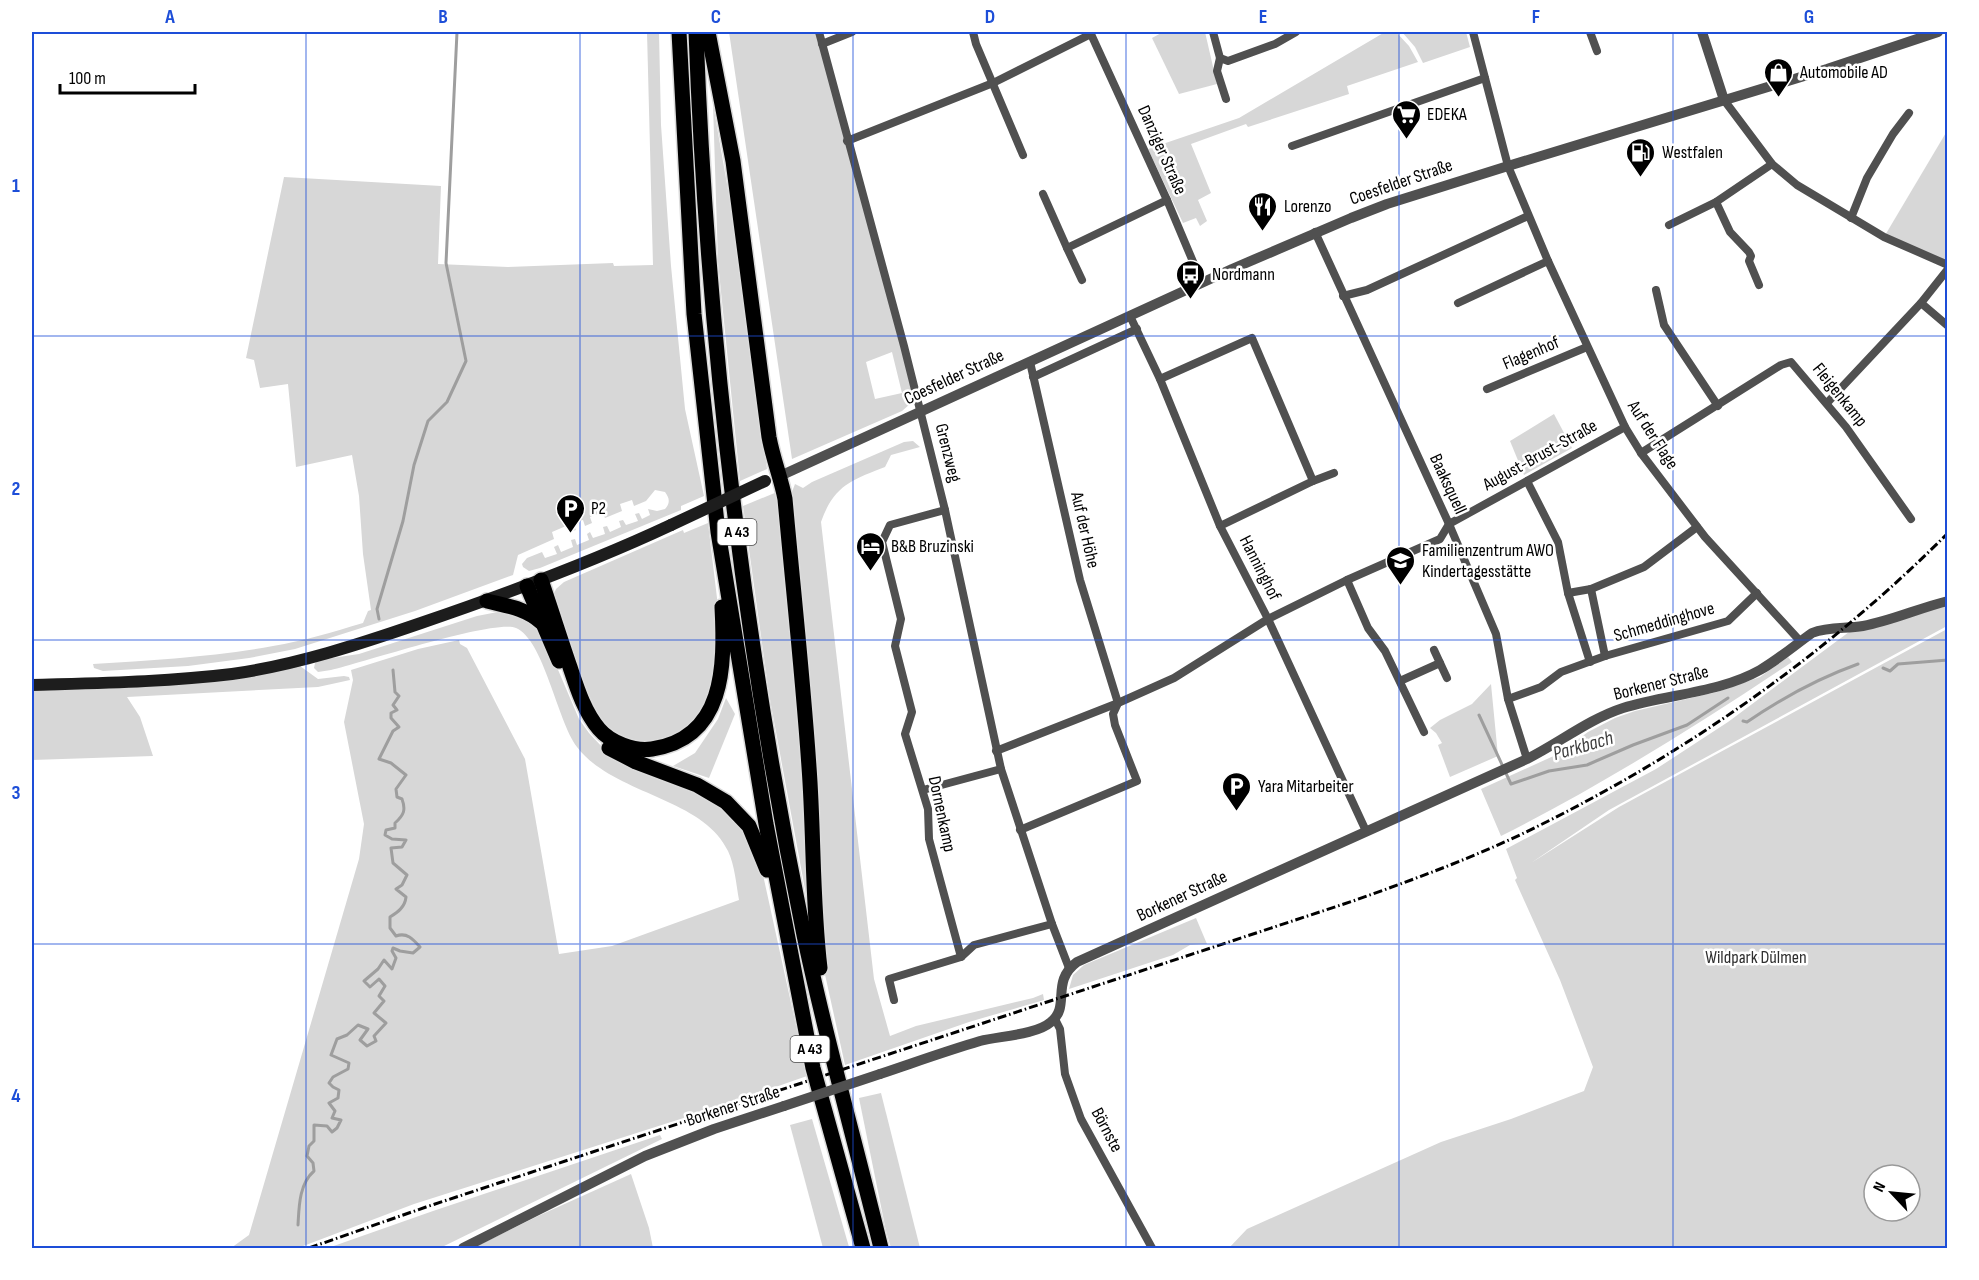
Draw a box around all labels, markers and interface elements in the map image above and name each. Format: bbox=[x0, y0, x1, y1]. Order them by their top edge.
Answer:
text: A bbox=[164, 5, 175, 29]
text: B bbox=[438, 5, 448, 29]
text: C bbox=[711, 5, 721, 29]
text: D bbox=[985, 5, 995, 29]
text: E bbox=[1259, 5, 1267, 29]
text: F bbox=[1532, 5, 1540, 29]
text: G bbox=[1804, 5, 1814, 29]
shop icon: Automobile AD bbox=[1763, 56, 1795, 98]
scale bar bbox=[60, 57, 195, 95]
place label: Automobile AD bbox=[1799, 62, 1888, 83]
text: 100 m bbox=[69, 68, 106, 89]
supermarket icon: EDEKA bbox=[1390, 98, 1422, 140]
street label: Danziger Straße bbox=[1133, 102, 1191, 198]
place label: EDEKA bbox=[1427, 104, 1467, 125]
fuel station icon: Westfalen bbox=[1625, 136, 1657, 178]
place label: Westfalen bbox=[1662, 142, 1723, 163]
street label: Coesfelder Straße bbox=[1347, 155, 1455, 209]
text: 1 bbox=[12, 174, 20, 198]
restaurant icon: Lorenzo bbox=[1247, 190, 1279, 232]
place label: Lorenzo bbox=[1284, 196, 1331, 217]
bus stop icon: Nordmann bbox=[1175, 258, 1207, 300]
place label: Nordmann bbox=[1212, 264, 1275, 285]
street label: Flagenhof bbox=[1500, 331, 1563, 374]
street label: Coesfelder Straße bbox=[901, 345, 1007, 409]
street label: Fleigenkamp bbox=[1808, 359, 1872, 431]
street label: Auf der Flage bbox=[1623, 396, 1683, 473]
street label: August-Brust-Straße bbox=[1478, 415, 1601, 496]
street label: Grenzweg bbox=[931, 421, 965, 485]
street label: Baaksquell bbox=[1425, 451, 1471, 517]
text: 2 bbox=[12, 477, 20, 501]
street label: Auf der Höhe bbox=[1066, 489, 1104, 570]
parking icon: P2 bbox=[554, 492, 586, 534]
place label: P2 bbox=[591, 498, 606, 519]
road number: A 43 bbox=[718, 519, 756, 545]
hotel icon: B&B Bruzinski bbox=[854, 530, 886, 572]
street label: Hanninghof bbox=[1235, 532, 1286, 605]
place label: B&B Bruzinski bbox=[891, 536, 974, 557]
place label: Familienzentrum AWO Kindertagesstätte bbox=[1422, 540, 1554, 582]
school or university icon: Familienzentrum AWO Kindertagesstätte bbox=[1385, 544, 1417, 586]
street label: Schmeddinghove bbox=[1611, 598, 1717, 646]
street label: Borkener Straße bbox=[1611, 661, 1711, 705]
water label: Parkbach bbox=[1550, 726, 1616, 766]
parking icon: Yara Mitarbeiter bbox=[1221, 770, 1253, 812]
street label: Dornenkamp bbox=[924, 774, 960, 854]
place label: Yara Mitarbeiter bbox=[1258, 776, 1354, 797]
text: 3 bbox=[12, 781, 21, 805]
street label: Borkener Straße bbox=[1133, 866, 1231, 926]
park label: Wildpark Dülmen bbox=[1705, 947, 1807, 968]
road number: A 43 bbox=[790, 1036, 830, 1062]
street label: Borkener Straße bbox=[684, 1081, 782, 1131]
text: 4 bbox=[11, 1084, 21, 1108]
street label: Börnste bbox=[1087, 1104, 1127, 1156]
north arrow bbox=[1862, 1163, 1922, 1223]
text: N bbox=[1869, 1179, 1890, 1195]

